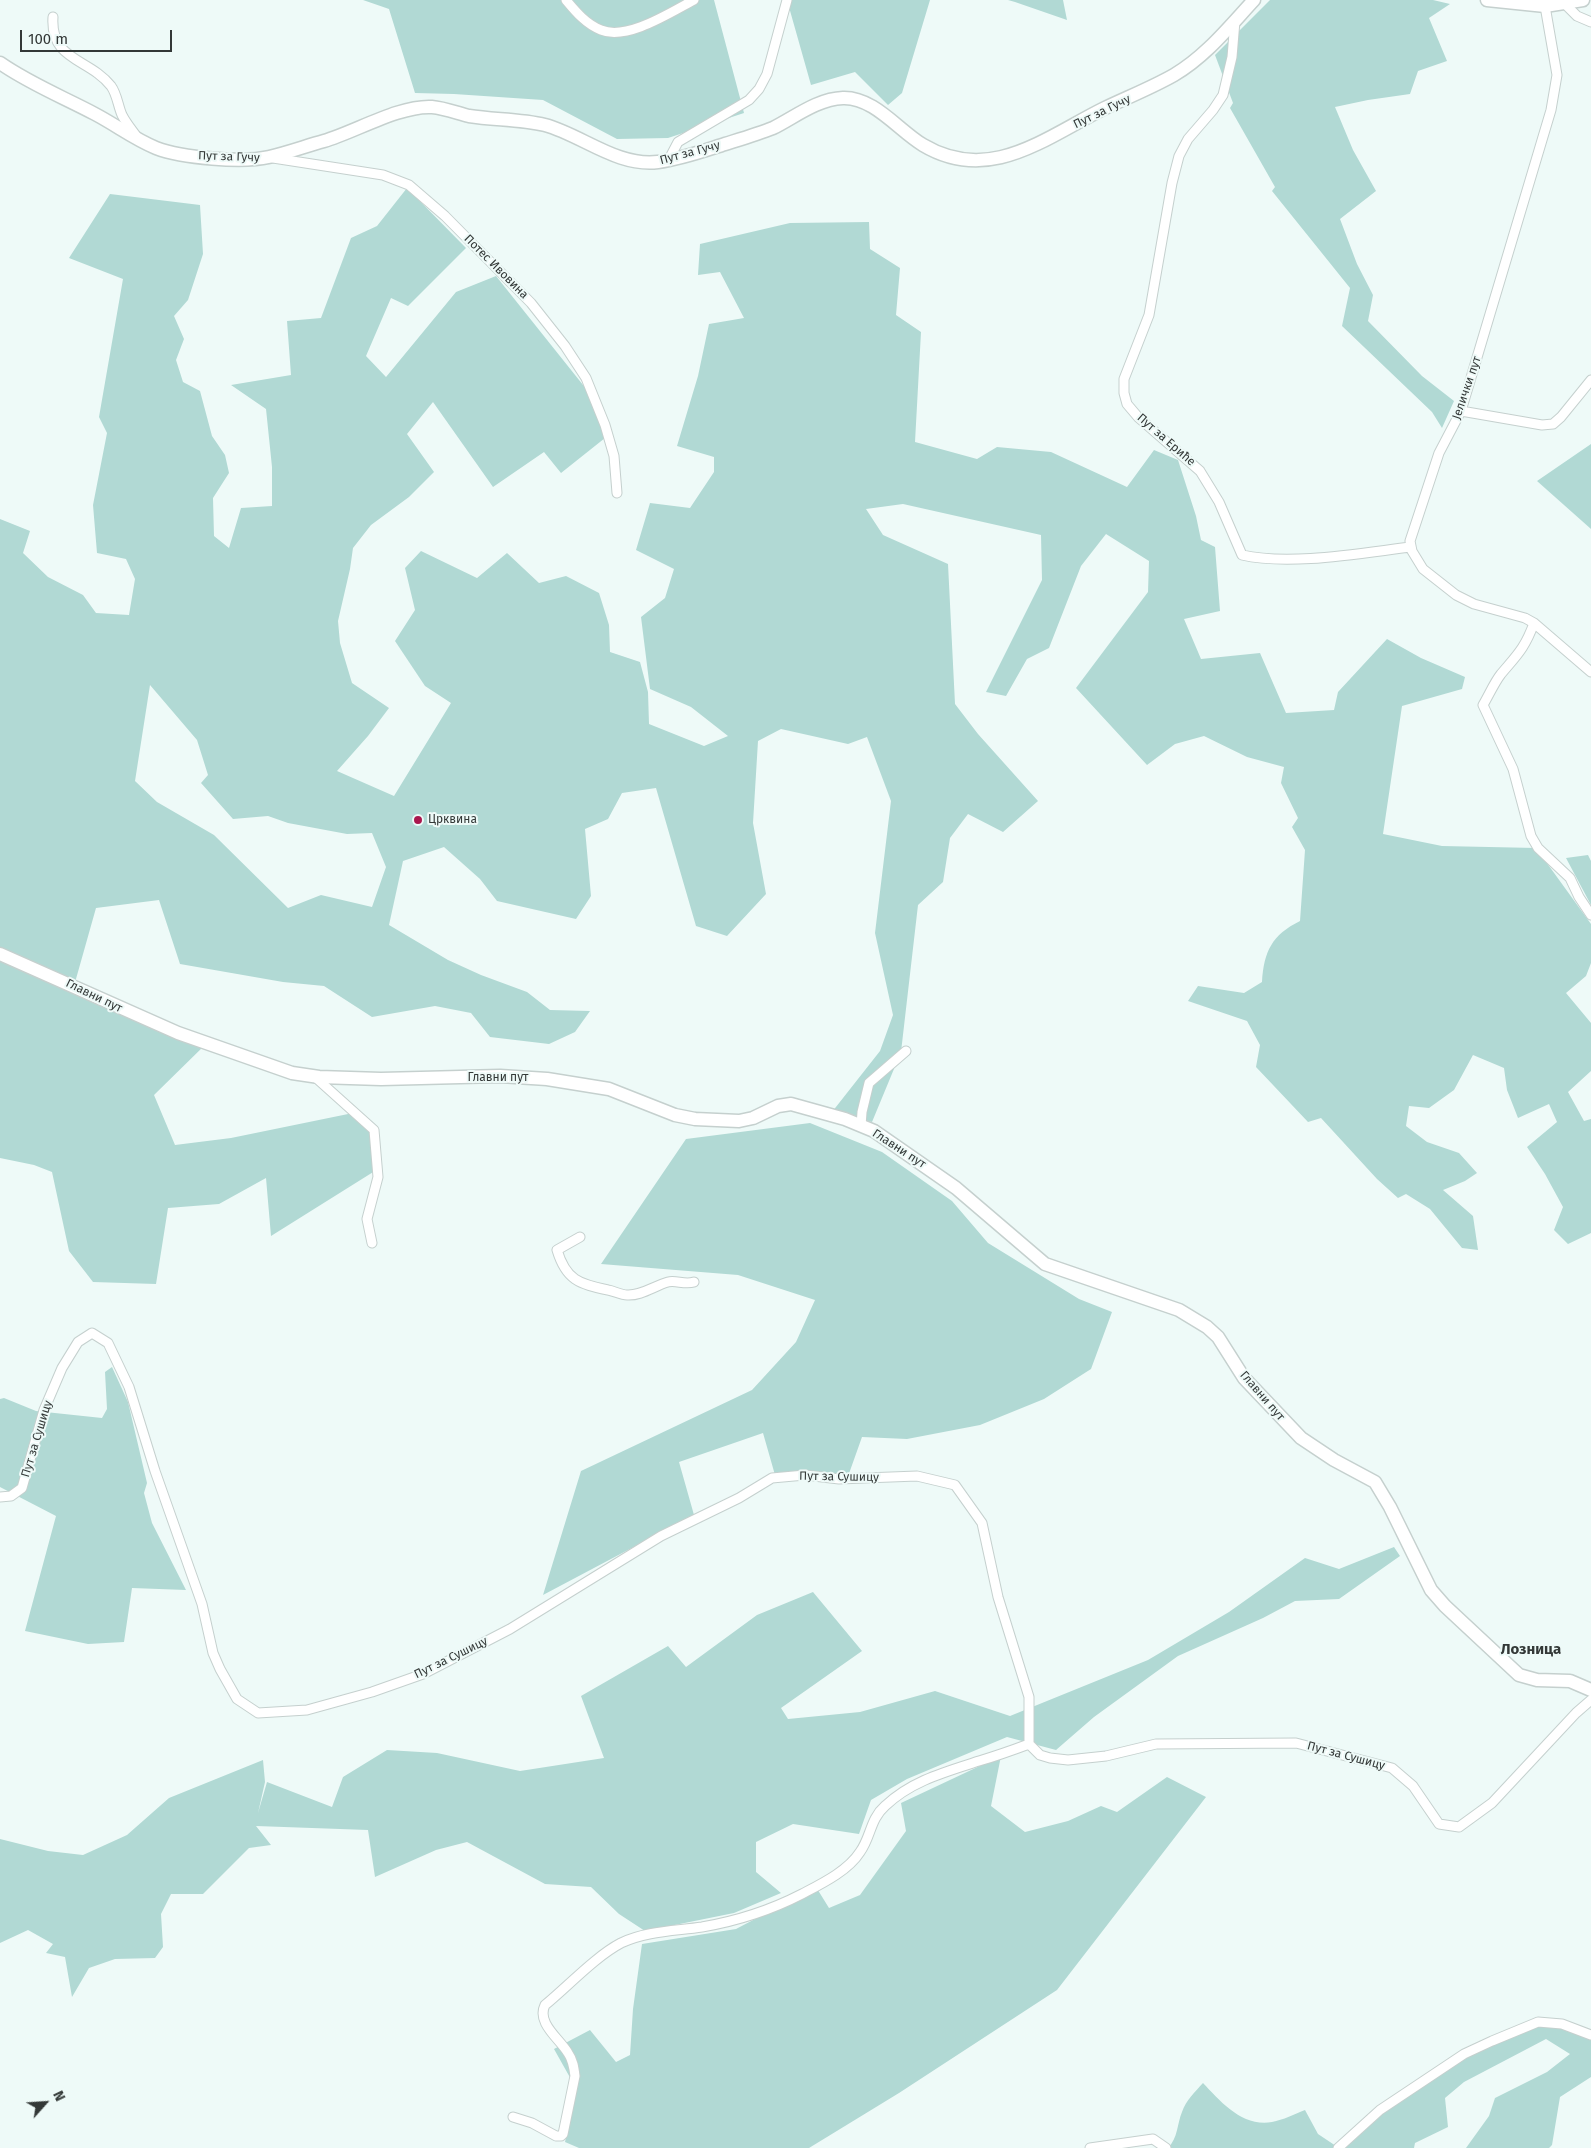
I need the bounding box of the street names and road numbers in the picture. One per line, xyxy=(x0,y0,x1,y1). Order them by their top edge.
street label: Пут за Гучу xyxy=(1071,92,1133,132)
street label: Пут за Гучу xyxy=(658,138,722,168)
street label: Пут за Гучу xyxy=(198,149,260,165)
street label: Потес Ивовина xyxy=(461,232,531,302)
street label: Јелички пут xyxy=(1449,355,1485,421)
street label: Пут за Ериће xyxy=(1134,411,1198,469)
street label: Главни пут xyxy=(63,976,125,1016)
street label: Главни пут xyxy=(468,1071,528,1085)
street label: Главни пут xyxy=(870,1126,928,1172)
street label: Главни пут xyxy=(1237,1368,1287,1424)
street label: Пут за Сушицу xyxy=(18,1399,56,1479)
street label: Пут за Сушицу xyxy=(799,1469,879,1485)
street label: Пут за Сушицу xyxy=(412,1634,490,1682)
street label: Пут за Сушицу xyxy=(1306,1739,1386,1773)

